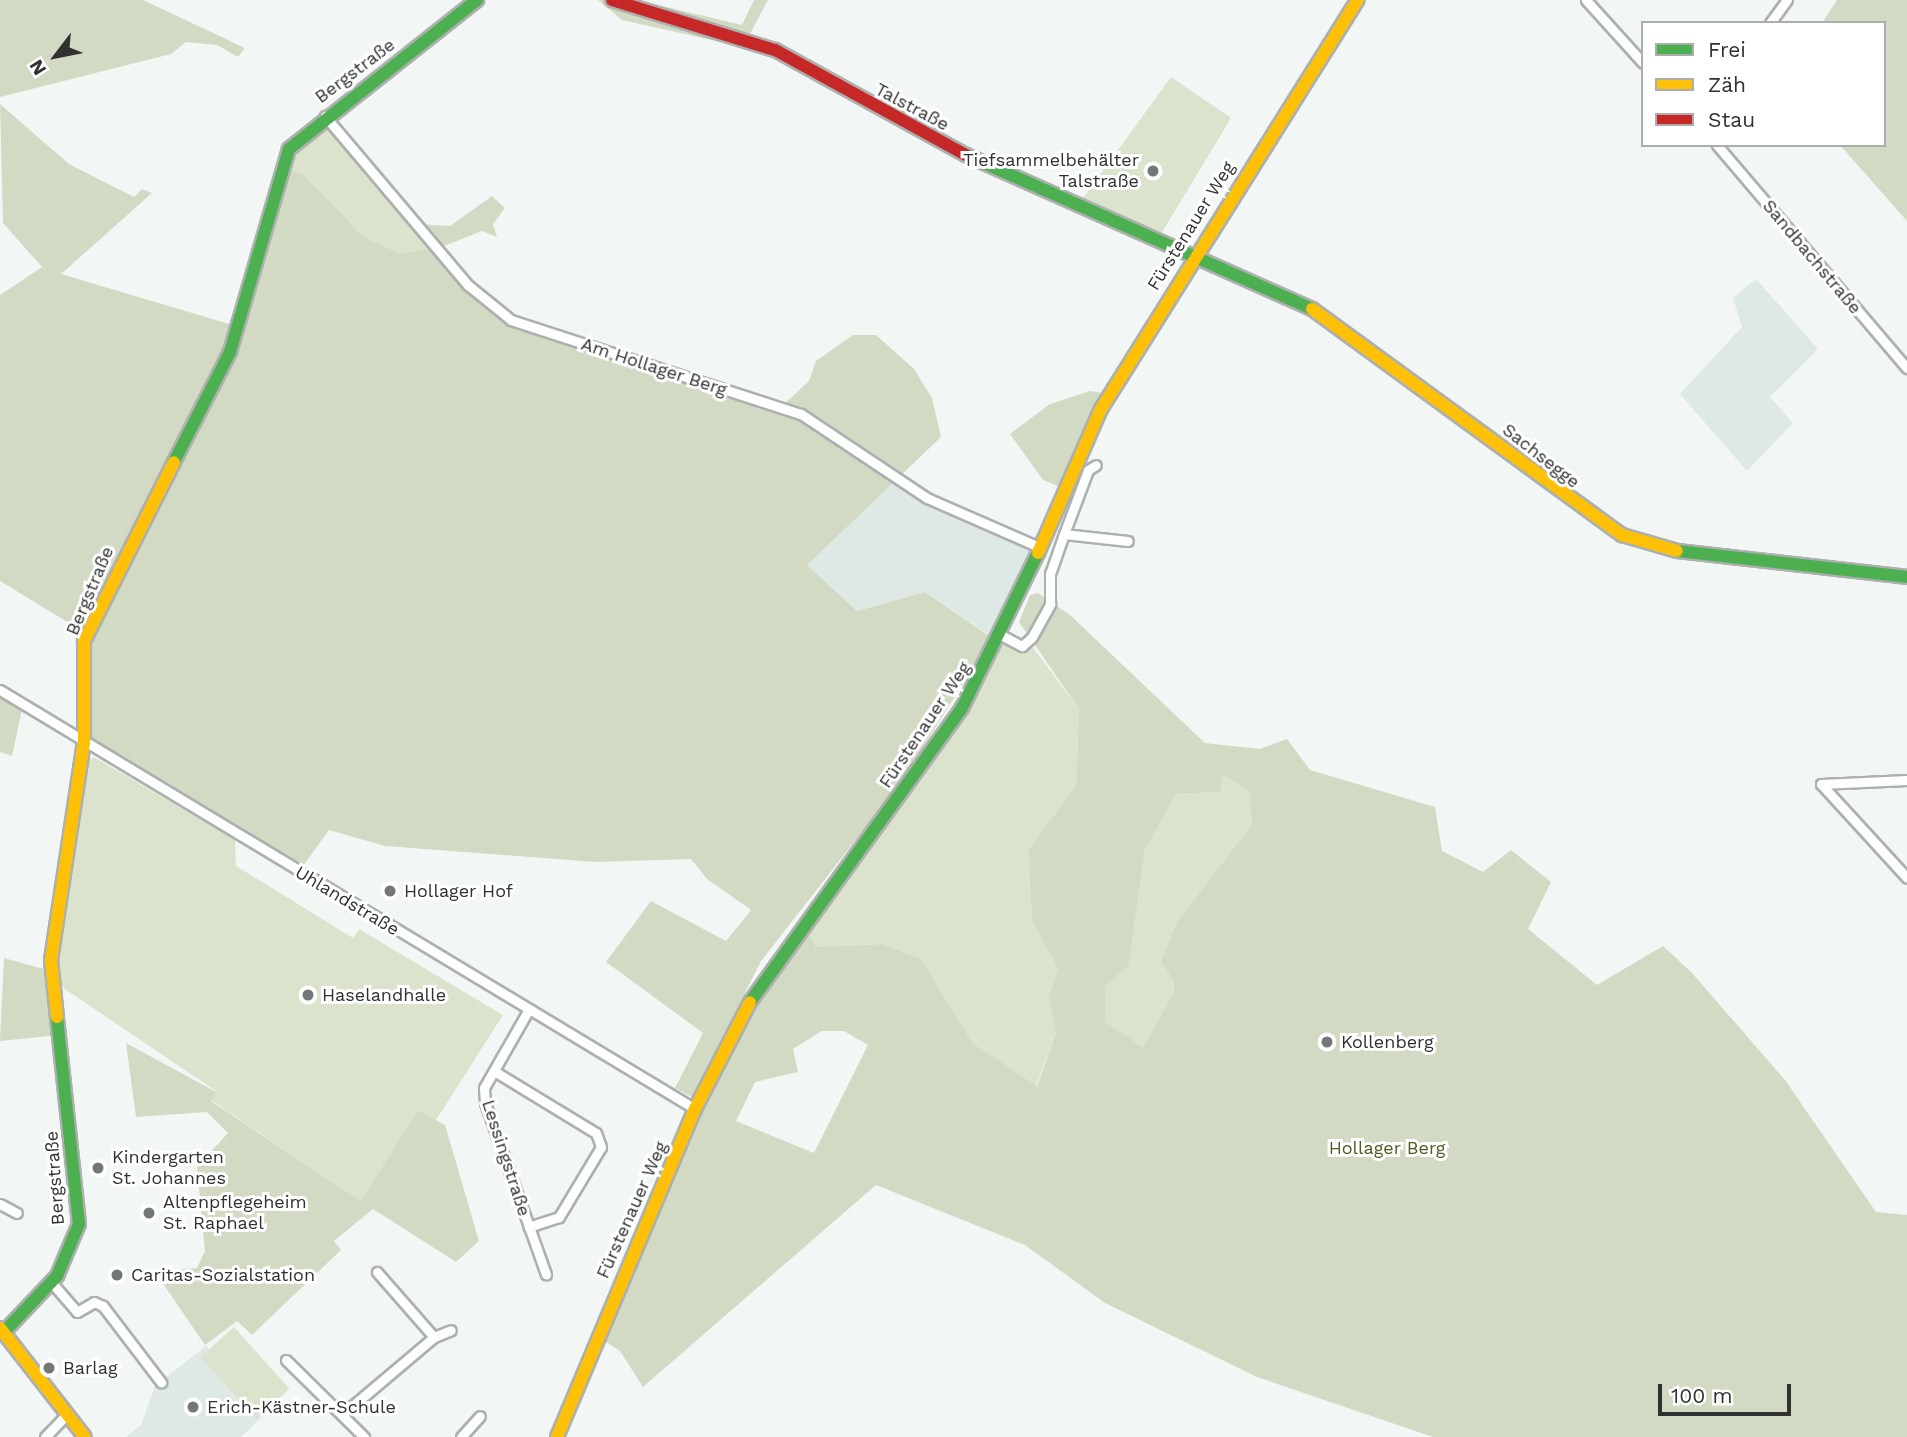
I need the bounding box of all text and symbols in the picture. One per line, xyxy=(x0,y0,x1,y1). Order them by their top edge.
north arrow xyxy=(21,21,91,91)
legend xyxy=(1641,21,1886,147)
street label: Bergstraße xyxy=(311,34,399,108)
text: Frei xyxy=(1708,37,1746,62)
text: N xyxy=(24,55,51,79)
text: Zäh xyxy=(1708,72,1746,97)
street label: Talstraße xyxy=(871,79,953,135)
text: Stau xyxy=(1708,107,1755,132)
place label: Tiefsammelbehälter Talstraße xyxy=(963,150,1139,192)
street label: Fürstenauer Weg xyxy=(1142,157,1240,295)
marker: Tiefsammelbehälter Talstraße xyxy=(1145,163,1161,179)
street label: Sandbachstraße xyxy=(1758,195,1866,319)
street label: Am Hollager Berg xyxy=(578,333,730,401)
street label: Sachsegge xyxy=(1498,419,1584,493)
street label: Bergstraße xyxy=(62,543,118,639)
street label: Fürstenauer Weg xyxy=(874,657,976,793)
street label: Uhlandstraße xyxy=(291,861,403,941)
place label: Hollager Hof xyxy=(404,880,513,902)
marker: Hollager Hof xyxy=(382,883,398,899)
place label: Haselandhalle xyxy=(322,984,446,1006)
marker: Haselandhalle xyxy=(300,987,316,1003)
place label: Kollenberg xyxy=(1341,1031,1434,1053)
marker: Kollenberg xyxy=(1319,1034,1335,1050)
street label: Lessingstraße xyxy=(477,1097,535,1219)
street label: Bergstraße xyxy=(41,1130,69,1226)
park label: Hollager Berg xyxy=(1328,1137,1446,1159)
street label: Fürstenauer Weg xyxy=(592,1138,672,1282)
place label: Kindergarten St. Johannes xyxy=(112,1147,226,1190)
marker: Kindergarten St. Johannes xyxy=(90,1160,106,1176)
place label: Altenpflegeheim St. Raphael xyxy=(163,1192,307,1234)
marker: Altenpflegeheim St. Raphael xyxy=(141,1205,157,1221)
place label: Caritas-Sozialstation xyxy=(131,1264,315,1286)
marker: Caritas-Sozialstation xyxy=(109,1267,125,1283)
place label: Barlag xyxy=(63,1357,118,1379)
marker: Barlag xyxy=(41,1360,57,1376)
scale bar xyxy=(1662,1370,1795,1414)
text: 100 m xyxy=(1671,1383,1733,1408)
place label: Erich-Kästner-Schule xyxy=(207,1396,396,1418)
marker: Erich-Kästner-Schule xyxy=(185,1399,201,1415)

